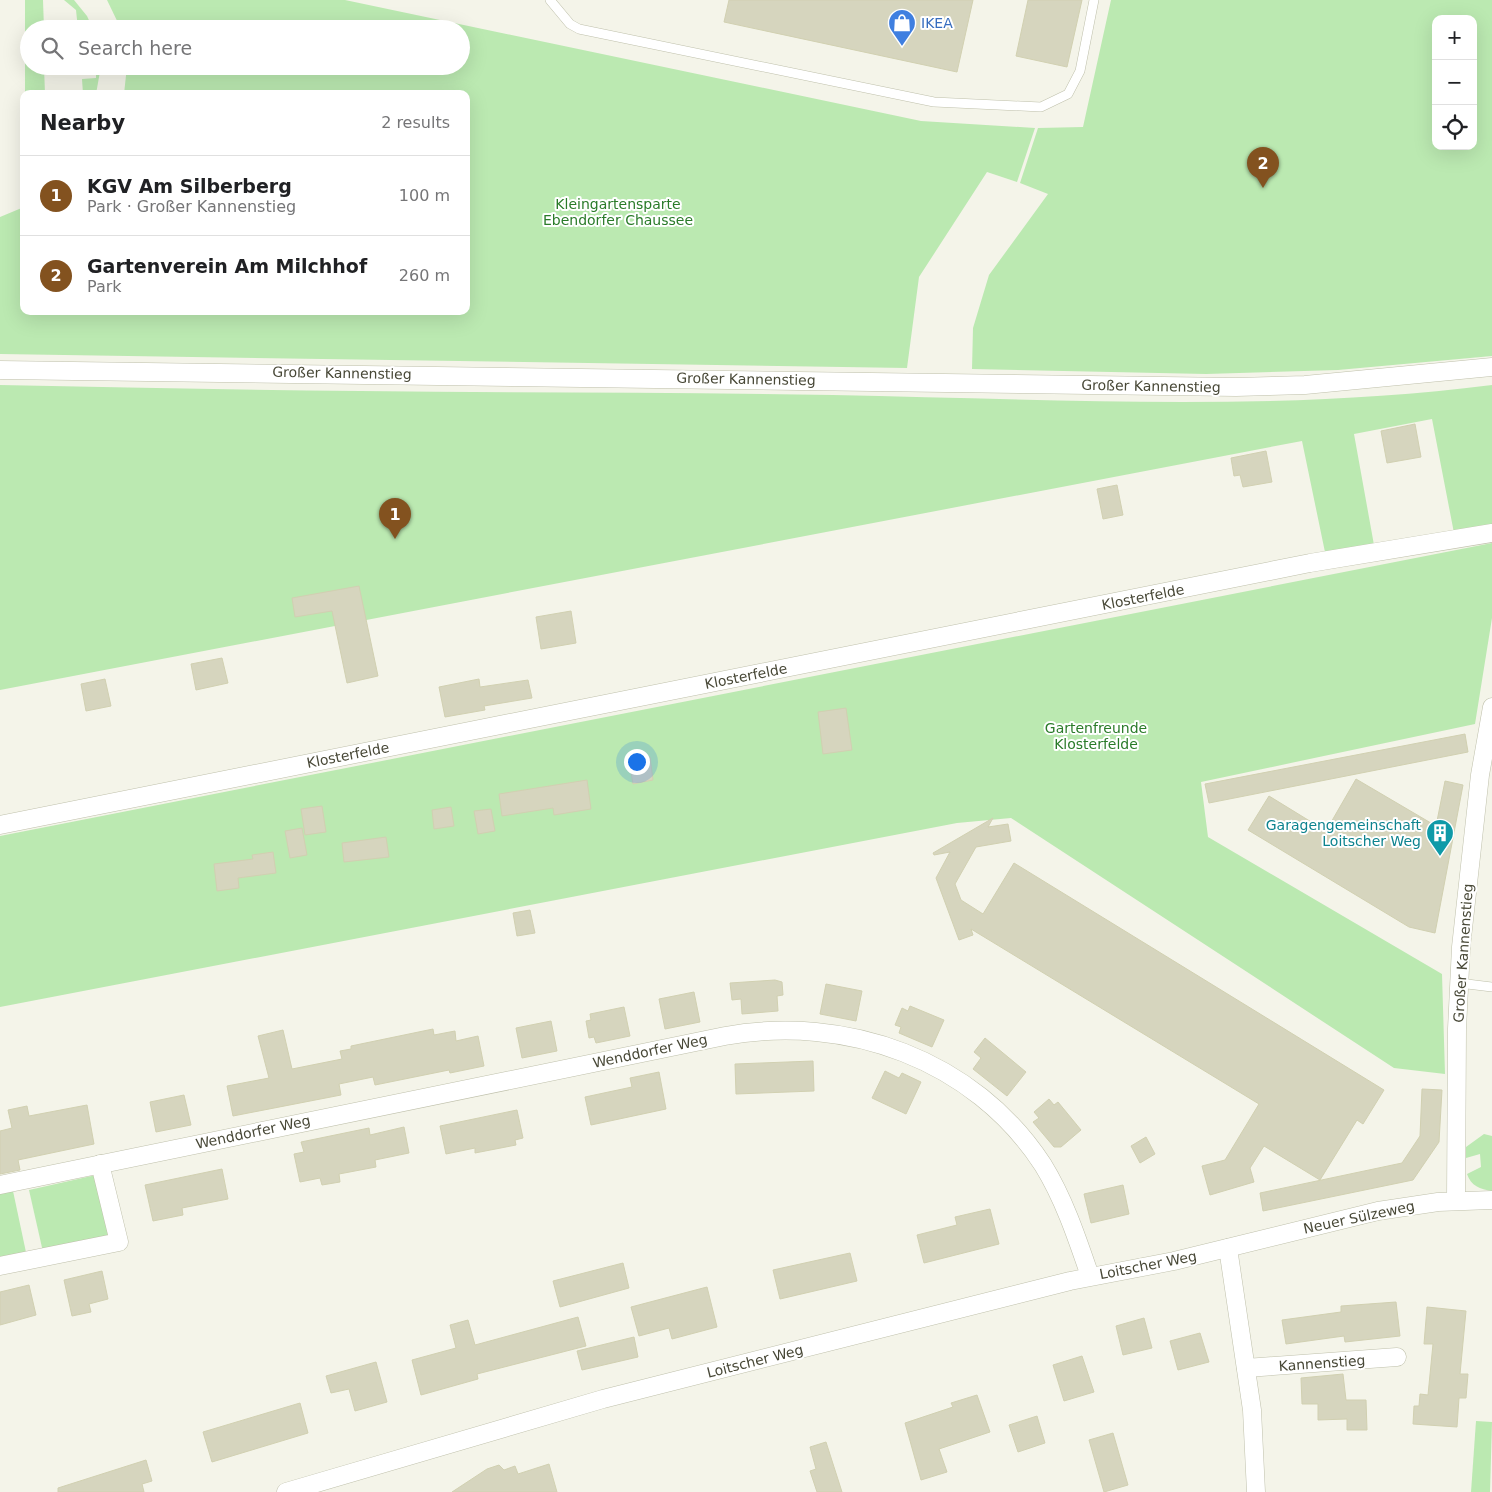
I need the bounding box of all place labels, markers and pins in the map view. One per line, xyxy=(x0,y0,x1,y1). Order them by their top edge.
shop icon: IKEA xyxy=(887,8,917,47)
place label: IKEA xyxy=(921,15,953,31)
pin: 2 xyxy=(1247,147,1279,188)
pin: 1 xyxy=(379,498,411,539)
place label: Garagengemeinschaft Loitscher Weg xyxy=(1266,817,1422,849)
building icon: Garagengemeinschaft Loitscher Weg xyxy=(1425,818,1455,857)

